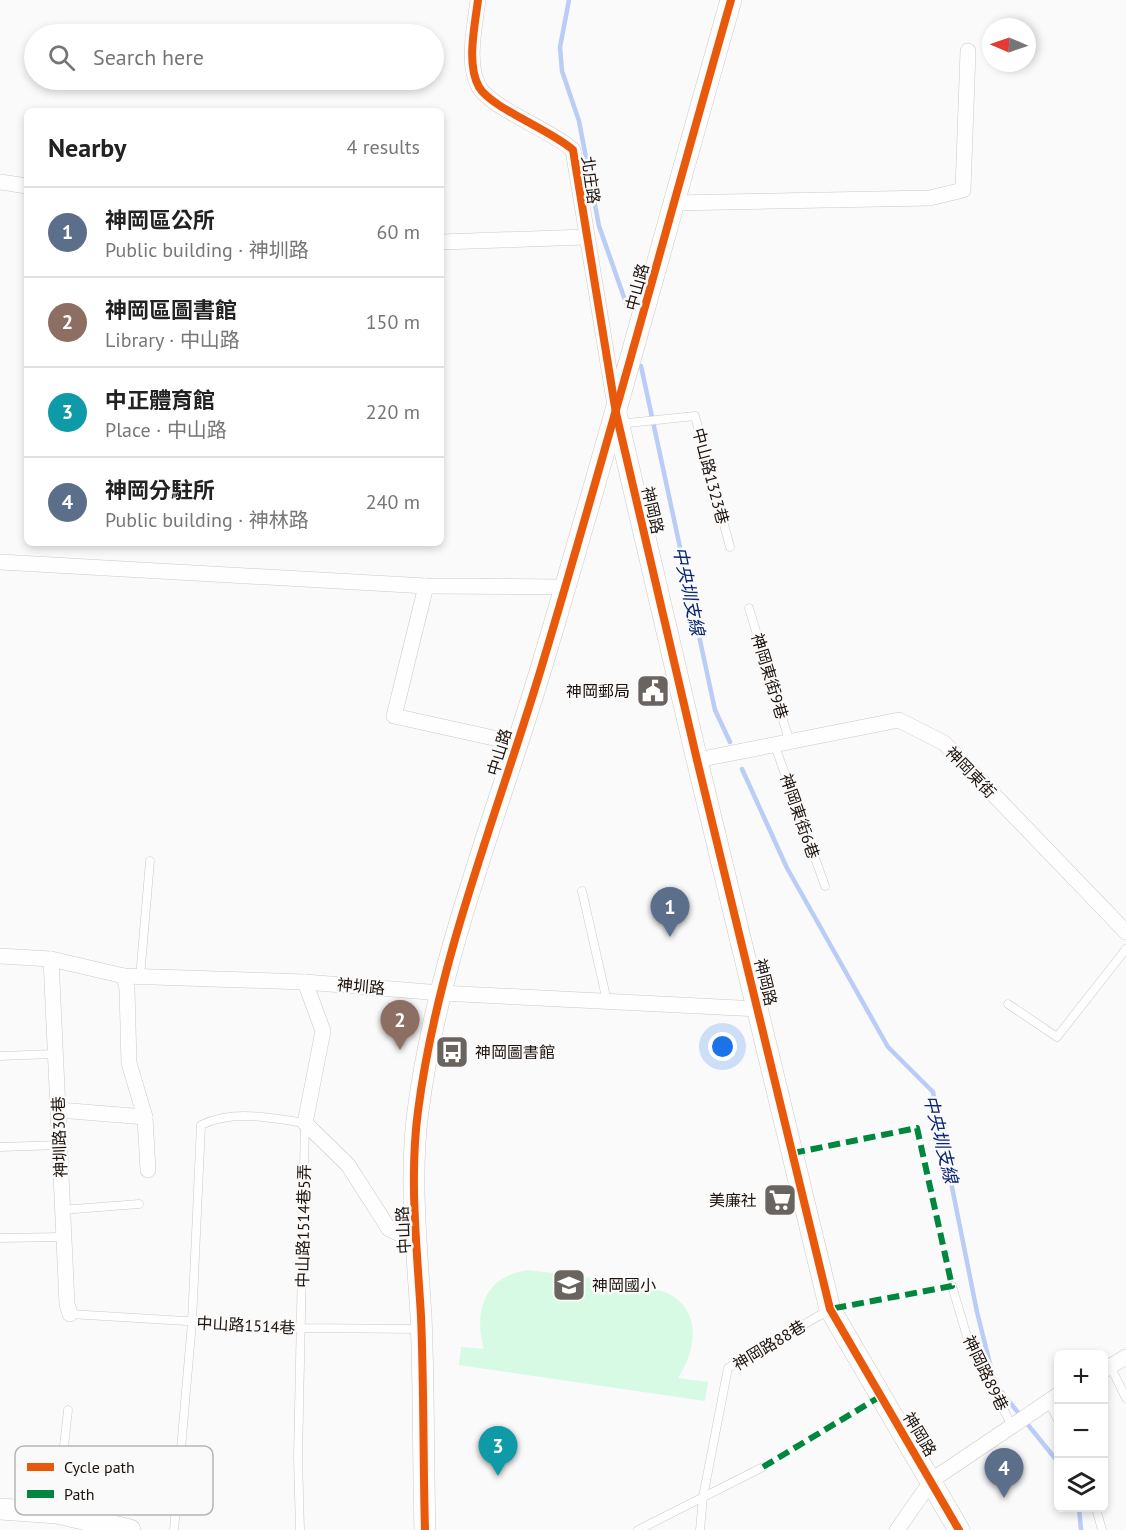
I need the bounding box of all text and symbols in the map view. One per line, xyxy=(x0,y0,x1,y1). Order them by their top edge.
north arrow xyxy=(982,18,1036,72)
search box xyxy=(24,24,444,90)
icon: search xyxy=(45,41,78,74)
text: Search here xyxy=(93,43,204,71)
text: Nearby xyxy=(48,131,126,164)
text: 4 results xyxy=(347,134,420,160)
street label: 北庄路 xyxy=(578,155,604,205)
text: 神岡區公所 xyxy=(105,206,215,234)
text: 1 xyxy=(62,219,73,245)
text: 60 m xyxy=(377,219,420,245)
text: Public building · 神圳路 xyxy=(105,237,309,263)
street label: 中山路 xyxy=(621,261,653,313)
text: 神岡區圖書館 xyxy=(105,296,237,324)
text: 2 xyxy=(62,309,73,335)
text: 150 m xyxy=(366,309,420,335)
text: Library · 中山路 xyxy=(105,327,240,353)
text: 中正體育館 xyxy=(105,386,215,414)
text: 3 xyxy=(62,399,73,425)
text: 220 m xyxy=(366,399,420,425)
text: Place · 中山路 xyxy=(105,417,227,443)
street label: 中山路1323巷 xyxy=(689,426,733,526)
text: 神岡分駐所 xyxy=(105,476,215,504)
street label: 神岡路 xyxy=(638,484,668,536)
text: 4 xyxy=(62,489,73,515)
text: 240 m xyxy=(366,489,420,515)
text: Public building · 神林路 xyxy=(105,507,309,533)
water label: 中央圳支線 xyxy=(668,545,710,639)
street label: 神岡東街9巷 xyxy=(747,631,793,721)
public building icon: 神岡郵局 xyxy=(635,673,671,709)
place label: 神岡郵局 xyxy=(566,681,630,701)
street label: 中山路 xyxy=(482,726,516,778)
street label: 神岡東街 xyxy=(942,742,1000,802)
street label: 神岡東街6巷 xyxy=(776,771,824,861)
pin: 1 xyxy=(650,888,690,937)
street label: 神岡路 xyxy=(750,956,782,1008)
street label: 神圳路 xyxy=(336,974,386,998)
pin: 2 xyxy=(380,1000,420,1050)
your location xyxy=(708,1032,737,1061)
bus stop icon: 神岡圖書館 xyxy=(434,1034,470,1070)
place label: 神岡圖書館 xyxy=(475,1042,555,1062)
water label: 中央圳支線 xyxy=(919,1093,964,1187)
street label: 神圳路30巷 xyxy=(48,1096,70,1178)
street label: 中山路1514巷5弄 xyxy=(292,1164,314,1288)
supermarket icon: 美廉社 xyxy=(762,1182,798,1218)
place label: 美廉社 xyxy=(709,1190,757,1210)
street label: 中山路 xyxy=(392,1206,414,1254)
school or university icon: 神岡國小 xyxy=(551,1267,587,1303)
place label: 神岡國小 xyxy=(592,1275,656,1295)
street label: 中山路1514巷 xyxy=(196,1312,296,1338)
street label: 神岡路88巷 xyxy=(729,1315,809,1375)
street label: 神岡路89巷 xyxy=(959,1332,1013,1414)
map controls xyxy=(1054,1350,1108,1512)
button: + xyxy=(1054,1350,1108,1404)
button: − xyxy=(1054,1404,1108,1458)
street label: 神岡路 xyxy=(899,1408,941,1460)
pin: 3 xyxy=(478,1426,518,1476)
legend xyxy=(15,1446,213,1515)
pin: 4 xyxy=(984,1448,1024,1498)
text: Cycle path xyxy=(64,1457,135,1477)
button: layers xyxy=(1054,1458,1108,1512)
text: Path xyxy=(64,1484,95,1504)

